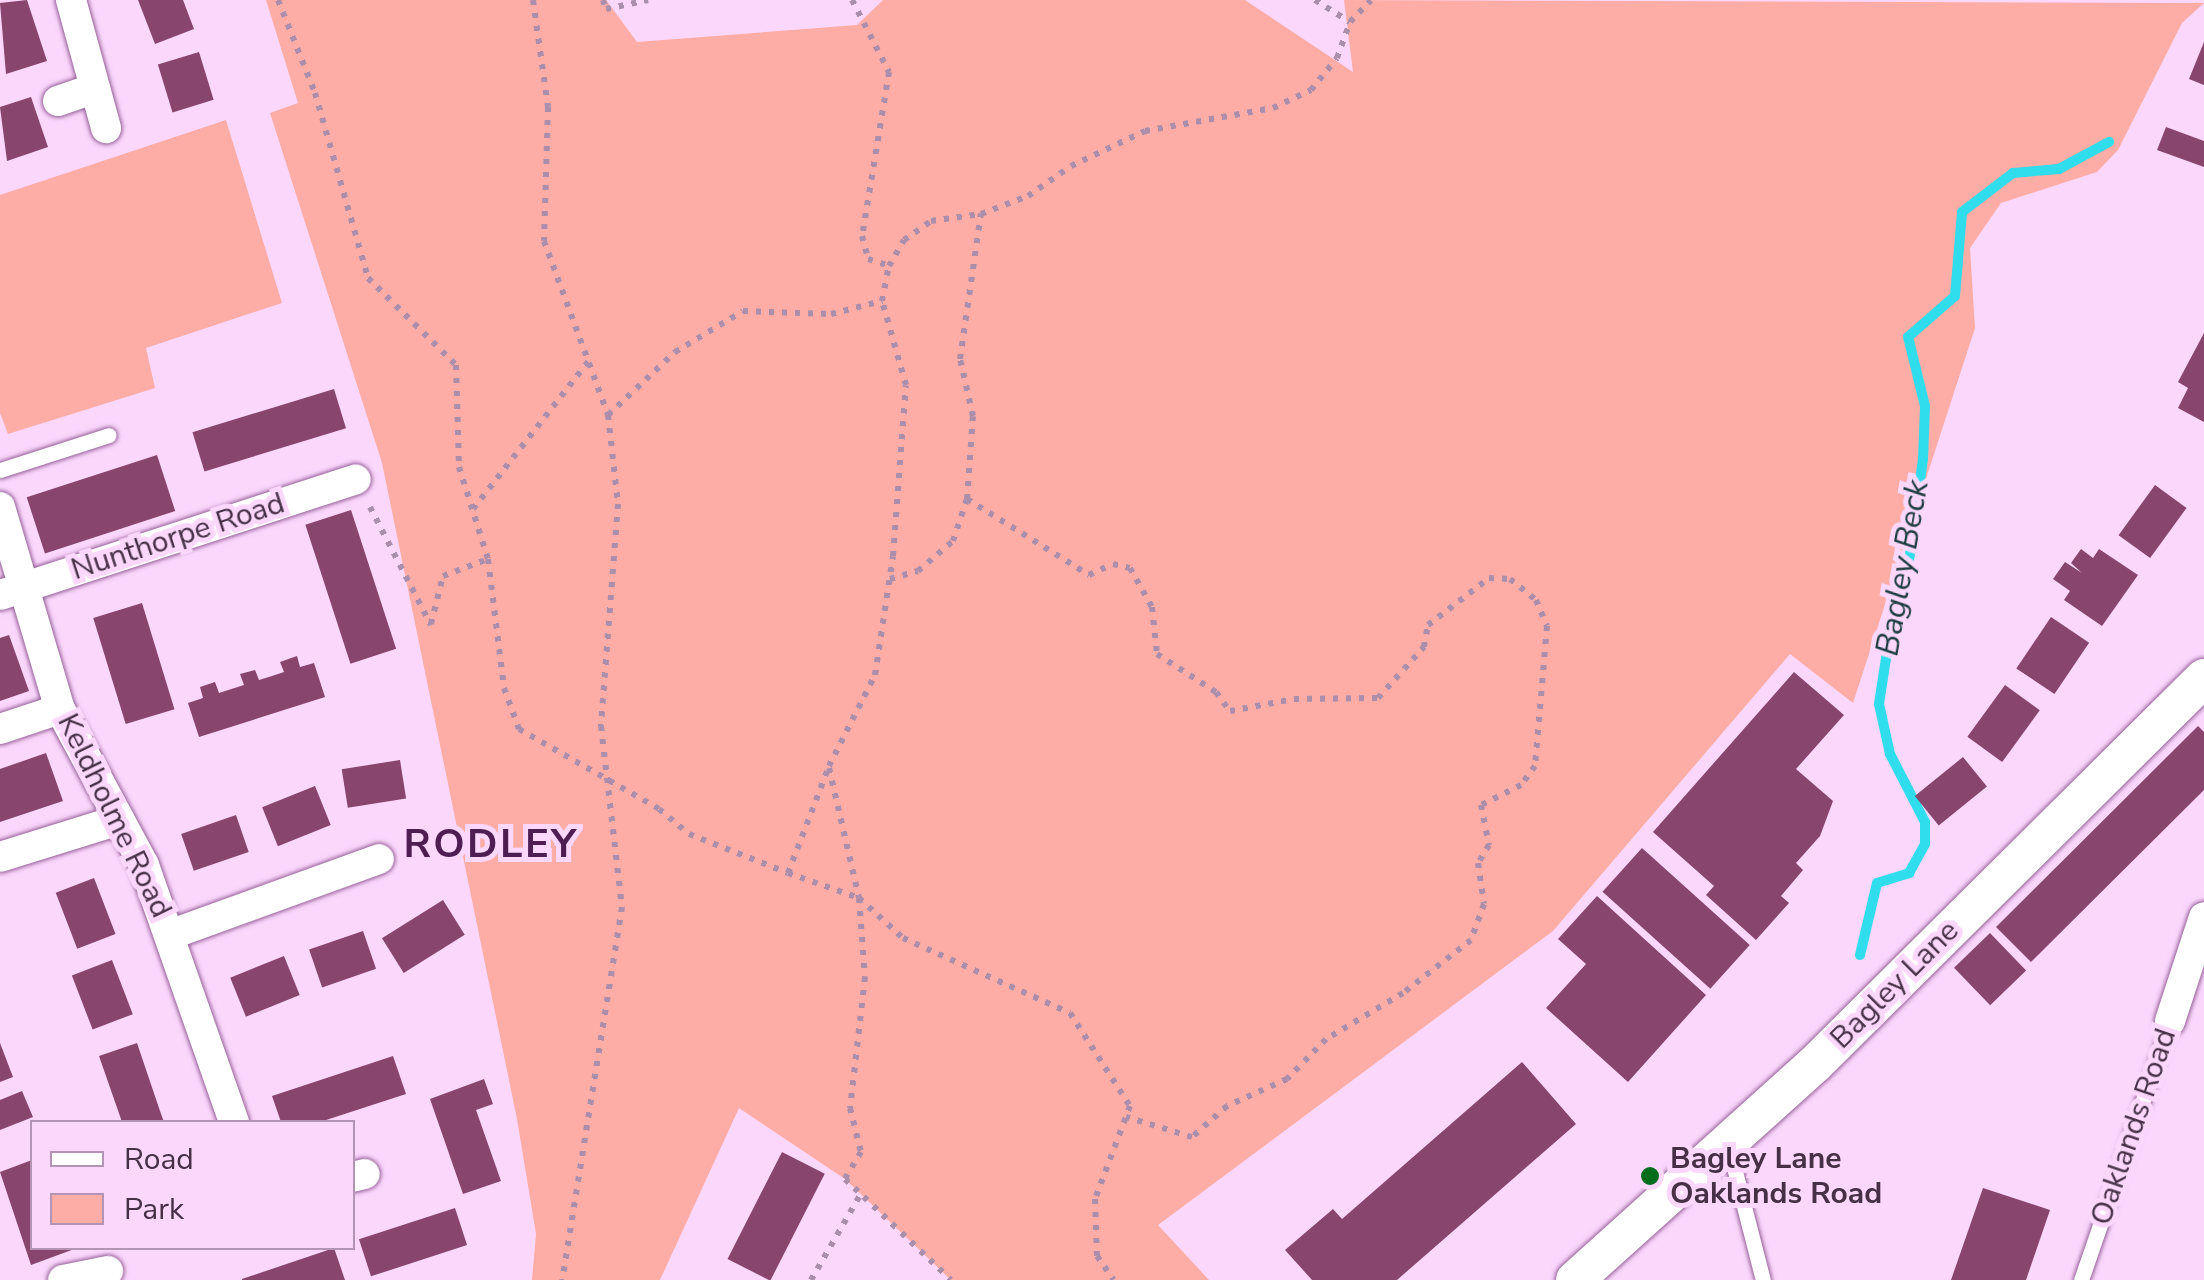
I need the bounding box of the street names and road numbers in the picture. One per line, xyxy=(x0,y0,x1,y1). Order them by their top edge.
street label: Nunthorpe Road xyxy=(67,486,289,588)
street label: Keldholme Road xyxy=(49,708,179,924)
street label: Bagley Lane xyxy=(1823,913,1967,1057)
street label: Oaklands Road xyxy=(2084,1024,2184,1230)

